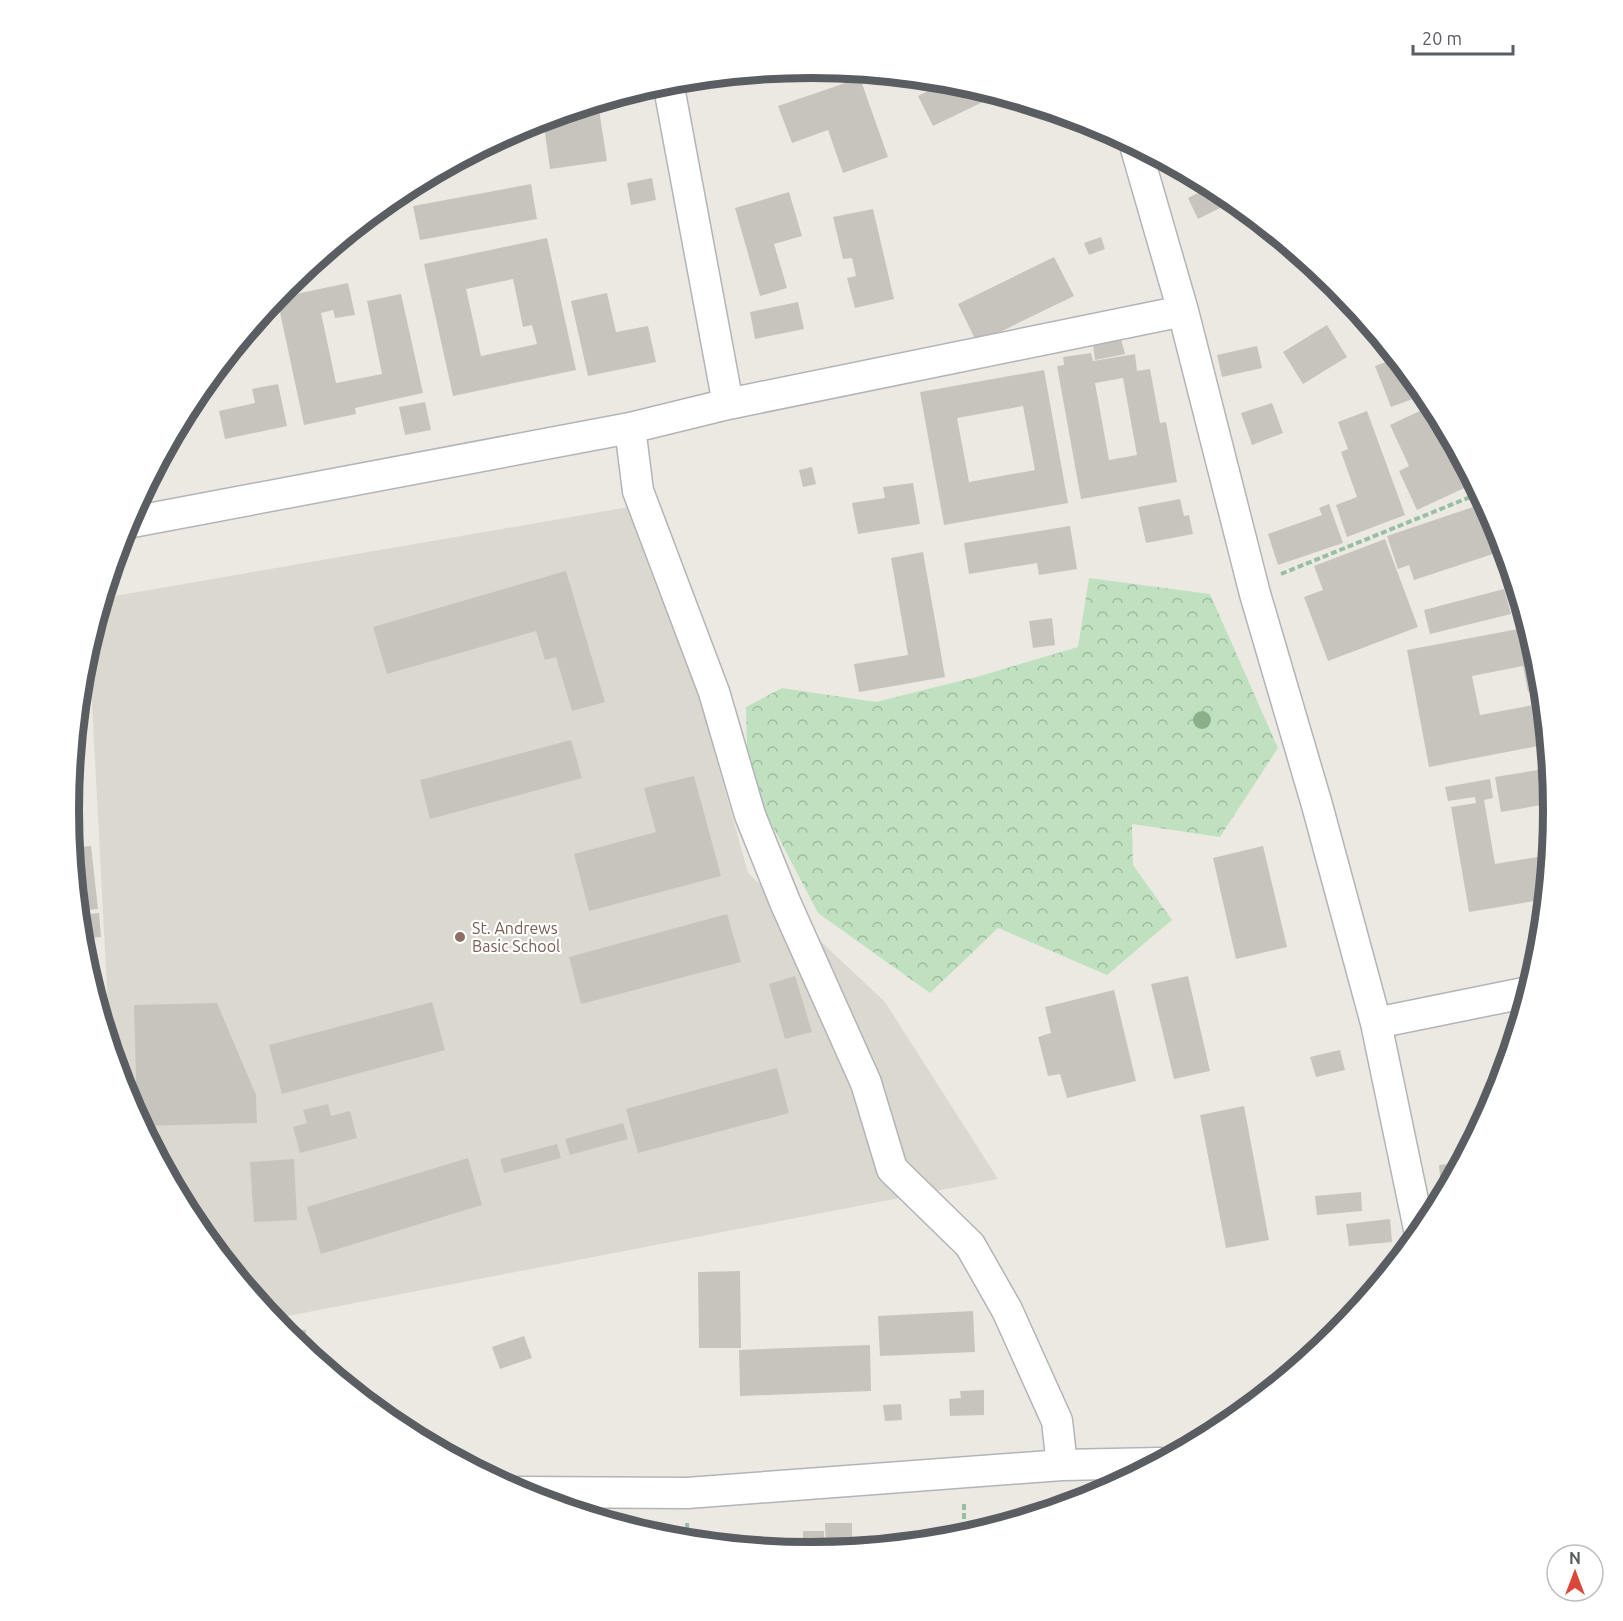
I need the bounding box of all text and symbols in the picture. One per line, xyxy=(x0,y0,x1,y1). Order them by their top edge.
scale bar xyxy=(1413,18,1514,56)
text: 20 m xyxy=(1422,28,1462,48)
place label: St. Andrews Basic School xyxy=(472,919,560,955)
marker: St. Andrews Basic School xyxy=(453,930,467,944)
north arrow xyxy=(1545,1543,1605,1603)
text: N xyxy=(1569,1549,1581,1567)

